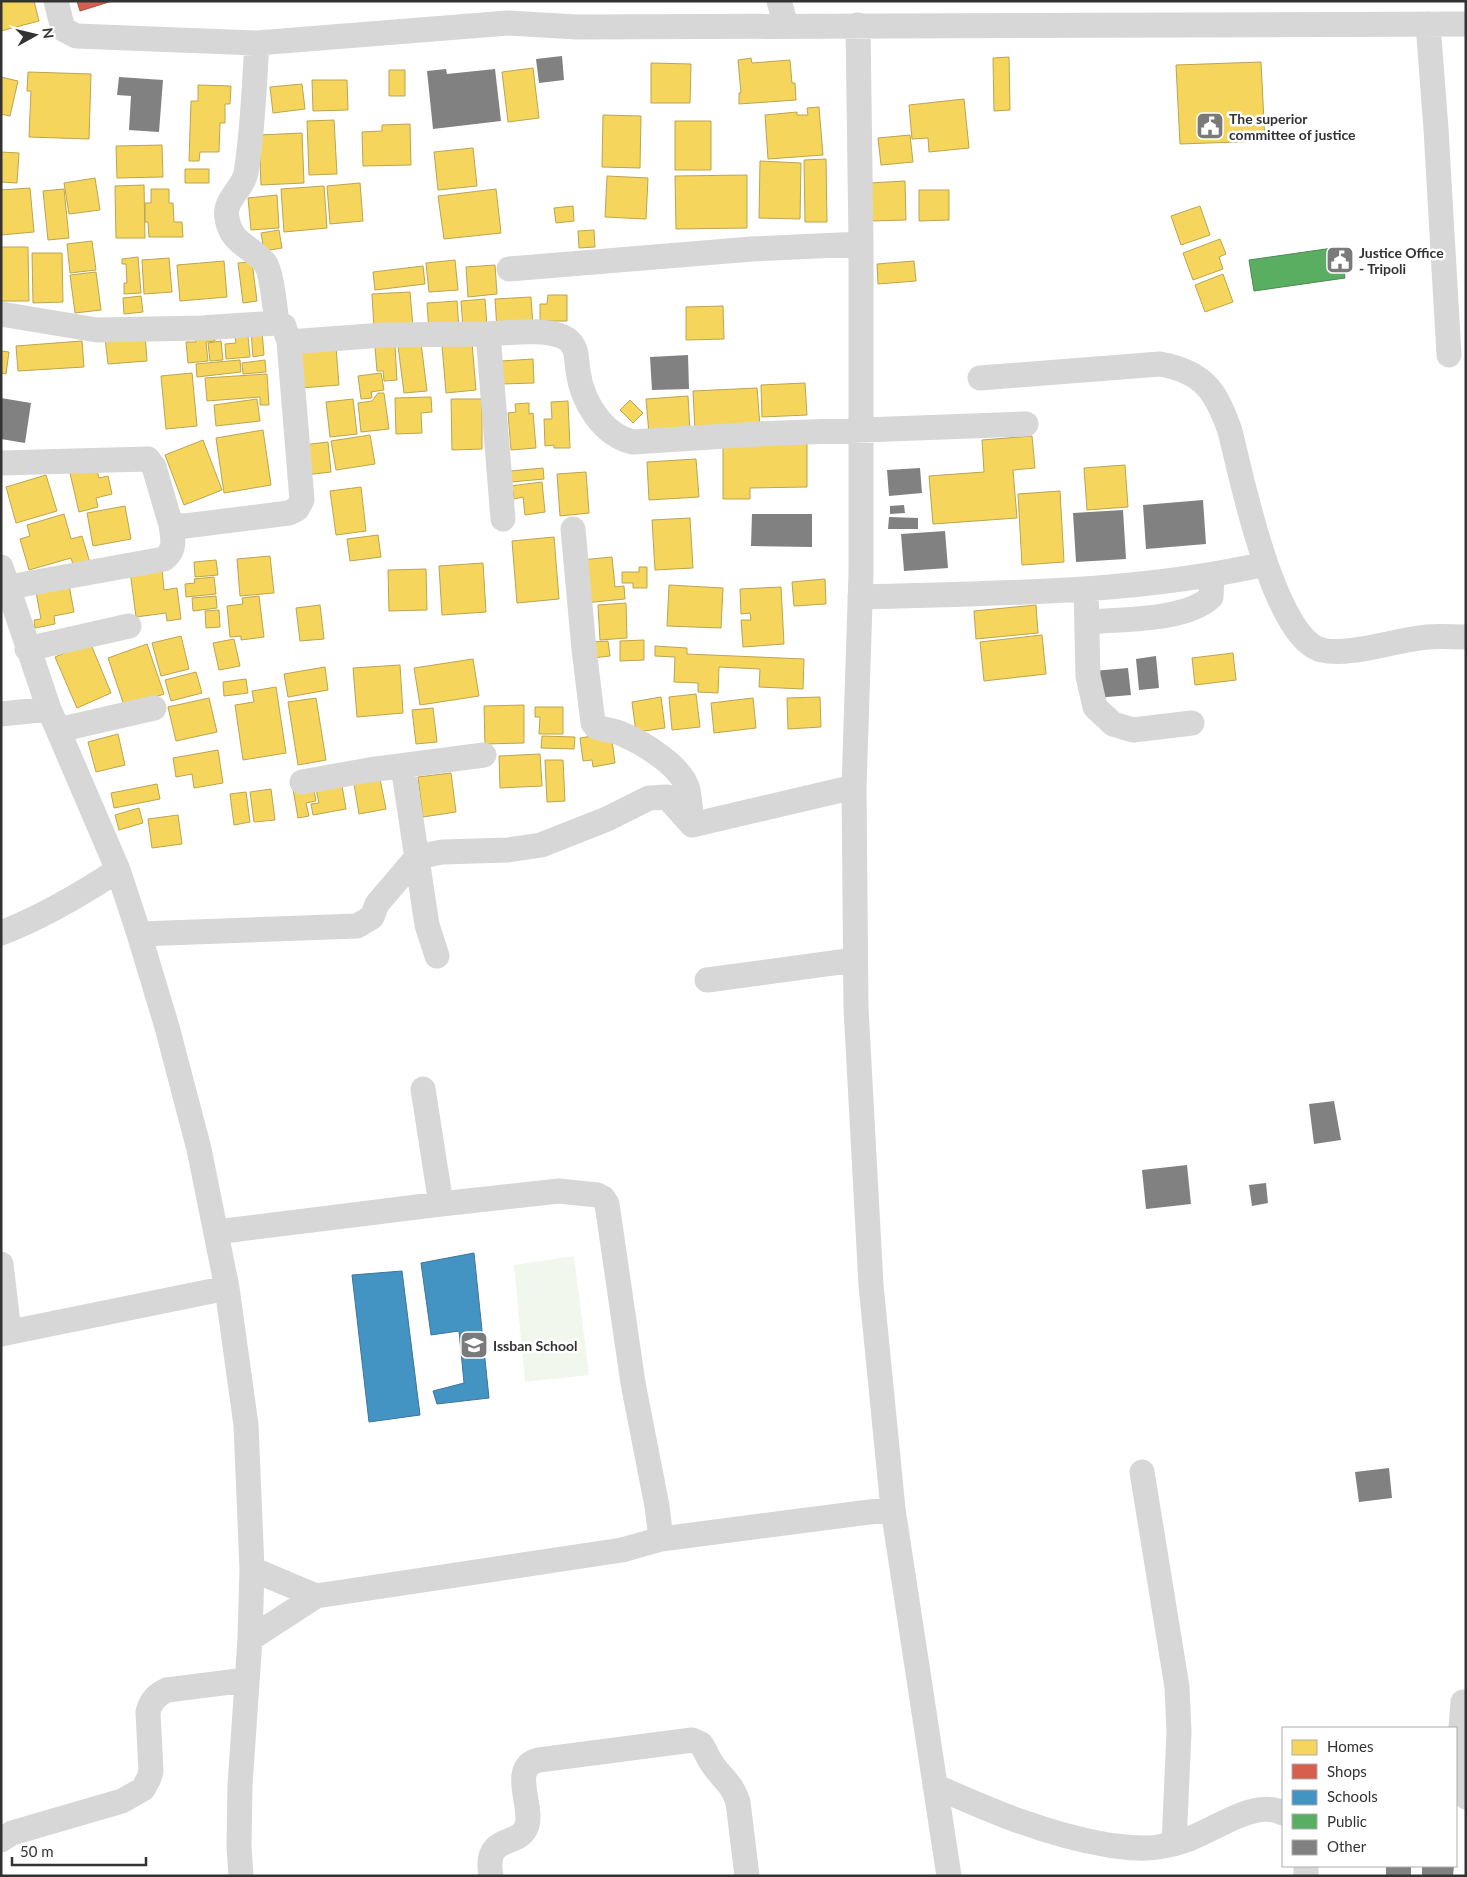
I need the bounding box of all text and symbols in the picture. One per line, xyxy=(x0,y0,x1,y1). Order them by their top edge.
north arrow xyxy=(10,10,60,60)
text: N xyxy=(39,27,58,40)
place label: The superior committee of justice xyxy=(1229,110,1356,143)
public building icon: The superior committee of justice xyxy=(1195,111,1225,141)
place label: Justice Office - Tripoli xyxy=(1359,244,1444,277)
public building icon: Justice Office - Tripoli xyxy=(1325,245,1355,275)
school or university icon: Issban School xyxy=(459,1330,489,1360)
place label: Issban School xyxy=(493,1337,578,1354)
legend xyxy=(1282,1727,1457,1867)
text: Homes xyxy=(1327,1737,1373,1755)
text: Shops xyxy=(1327,1762,1367,1780)
text: Schools xyxy=(1327,1787,1378,1805)
text: Public xyxy=(1327,1812,1367,1830)
scale bar xyxy=(12,1834,146,1866)
text: Other xyxy=(1327,1837,1367,1855)
text: 50 m xyxy=(20,1842,54,1860)

